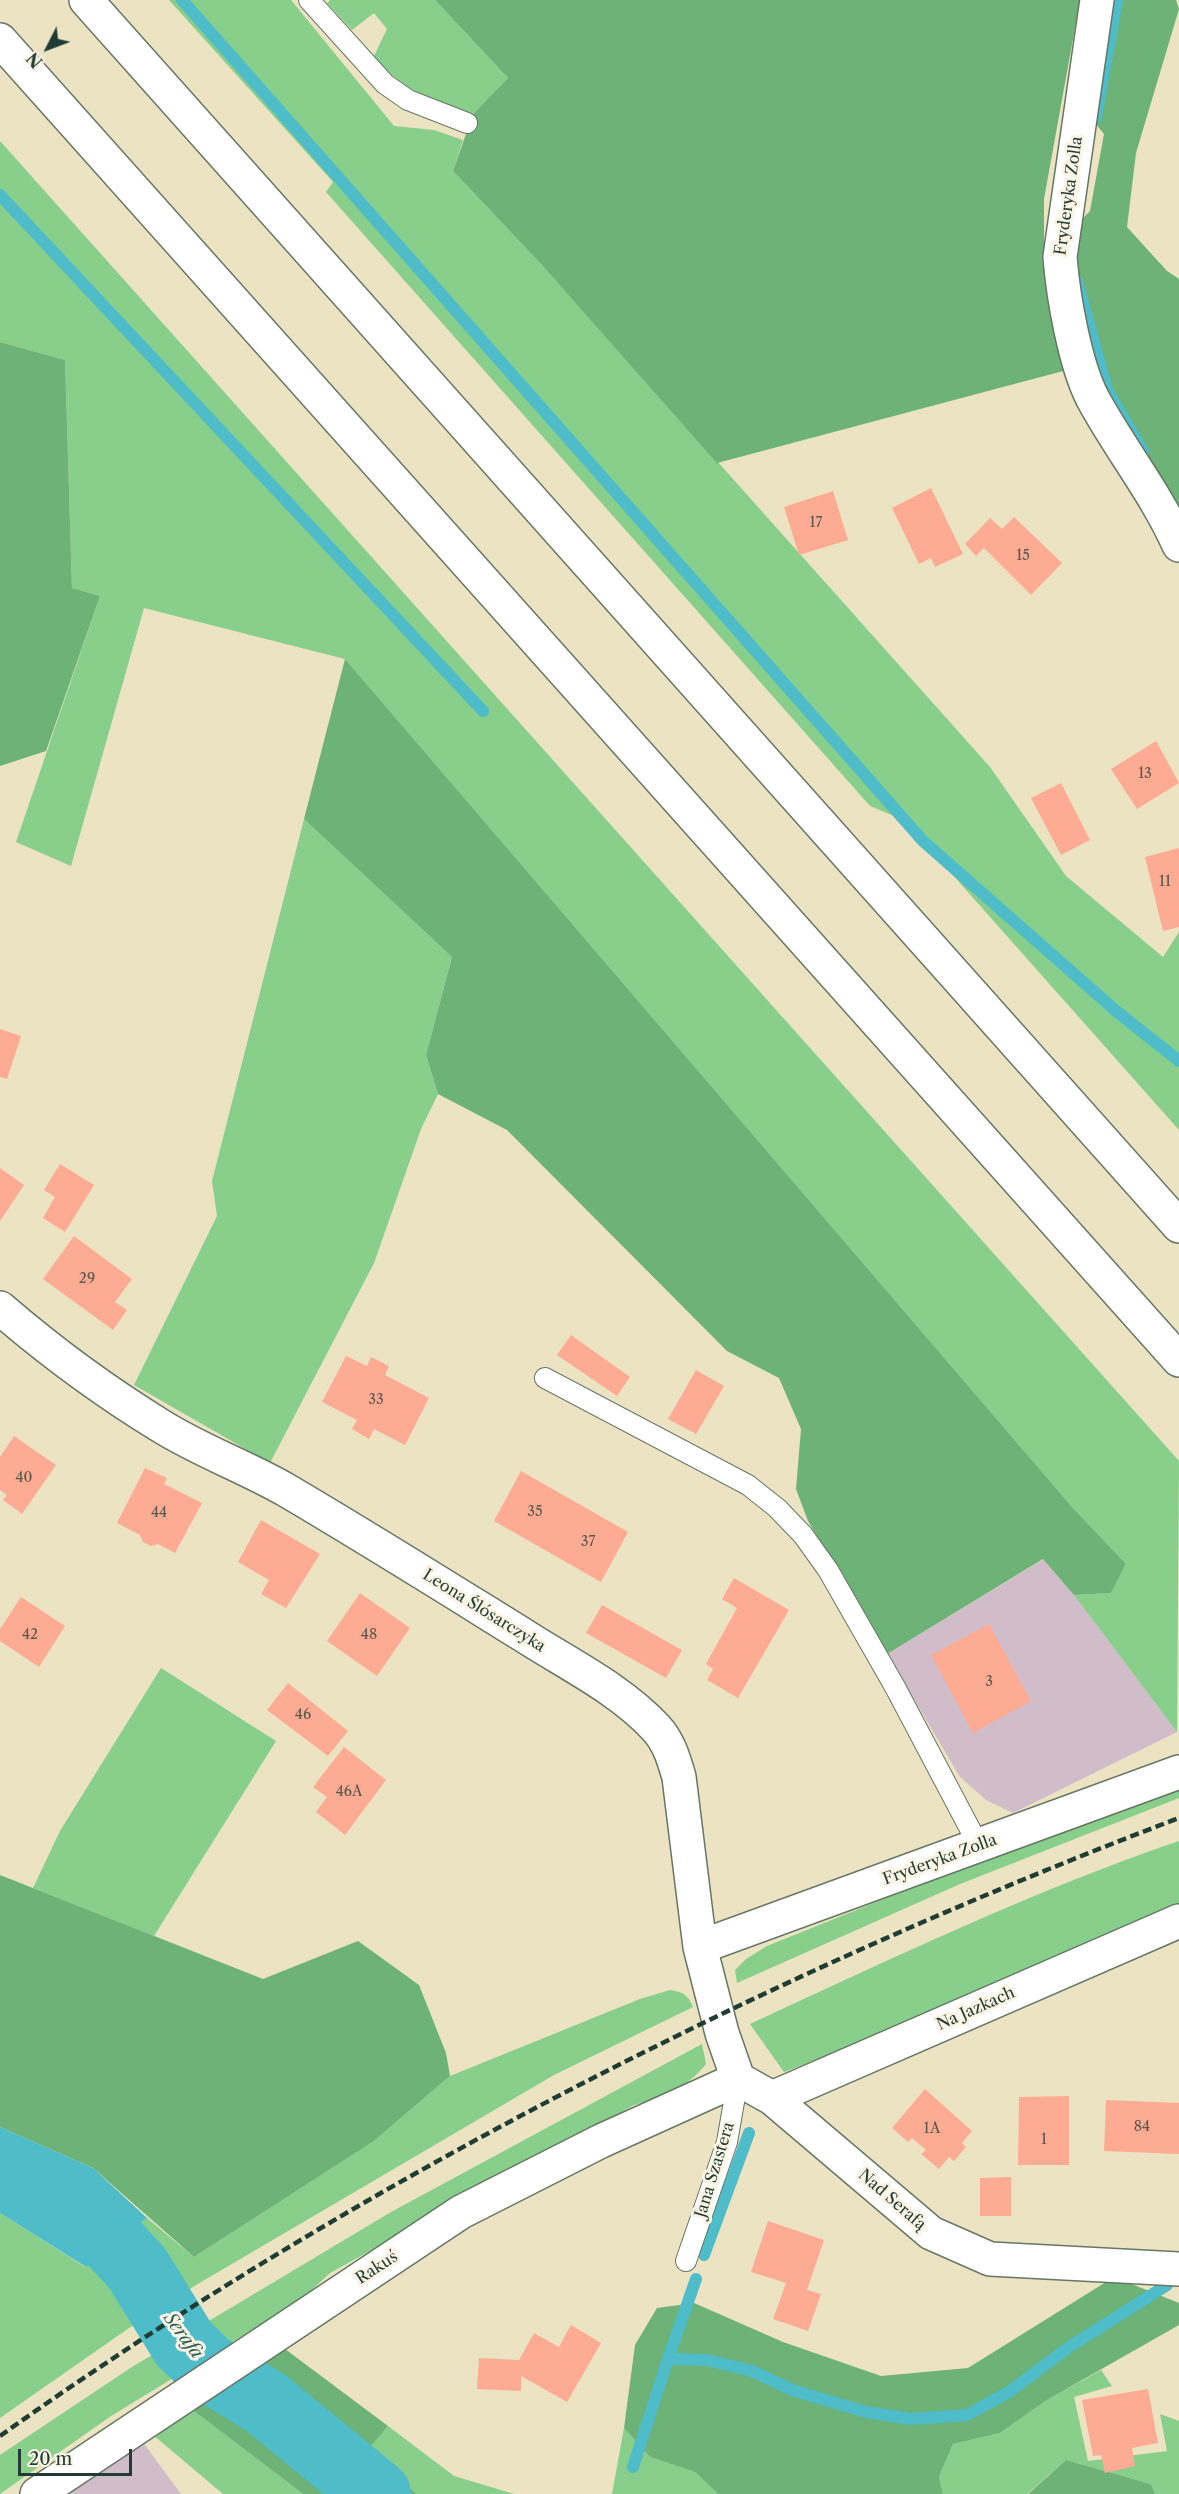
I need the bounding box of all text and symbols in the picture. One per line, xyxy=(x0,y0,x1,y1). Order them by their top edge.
north arrow xyxy=(18,18,78,78)
text: N xyxy=(23,48,47,72)
street label: Fryderyka Zolla xyxy=(1051,135,1087,257)
house number: 17 xyxy=(810,515,822,531)
house number: 15 xyxy=(1016,548,1030,564)
house number: 13 xyxy=(1138,766,1152,782)
house number: 11 xyxy=(1159,874,1171,890)
house number: 29 xyxy=(79,1271,95,1287)
house number: 33 xyxy=(368,1392,384,1408)
house number: 40 xyxy=(16,1470,32,1486)
house number: 35 xyxy=(527,1504,543,1520)
house number: 44 xyxy=(151,1505,167,1521)
house number: 37 xyxy=(581,1534,595,1550)
street label: Leona Ślósarczyka xyxy=(419,1566,549,1656)
house number: 42 xyxy=(22,1627,38,1643)
house number: 48 xyxy=(361,1627,377,1643)
house number: 3 xyxy=(985,1674,993,1690)
house number: 46 xyxy=(295,1707,311,1723)
house number: 46A xyxy=(336,1784,362,1800)
street label: Fryderyka Zolla xyxy=(880,1830,1000,1890)
street label: Na Jazkach xyxy=(934,1983,1018,2035)
house number: 84 xyxy=(1134,2119,1150,2135)
street label: Jana Szastera xyxy=(691,2120,739,2220)
house number: 1A xyxy=(924,2121,940,2137)
house number: 1 xyxy=(1041,2132,1047,2148)
street label: Nad Serafą xyxy=(854,2166,930,2234)
street label: Rakuś xyxy=(352,2247,402,2289)
water label: Serafa xyxy=(159,2309,207,2363)
scale bar xyxy=(21,2437,135,2475)
text: 20 m xyxy=(29,2448,72,2470)

